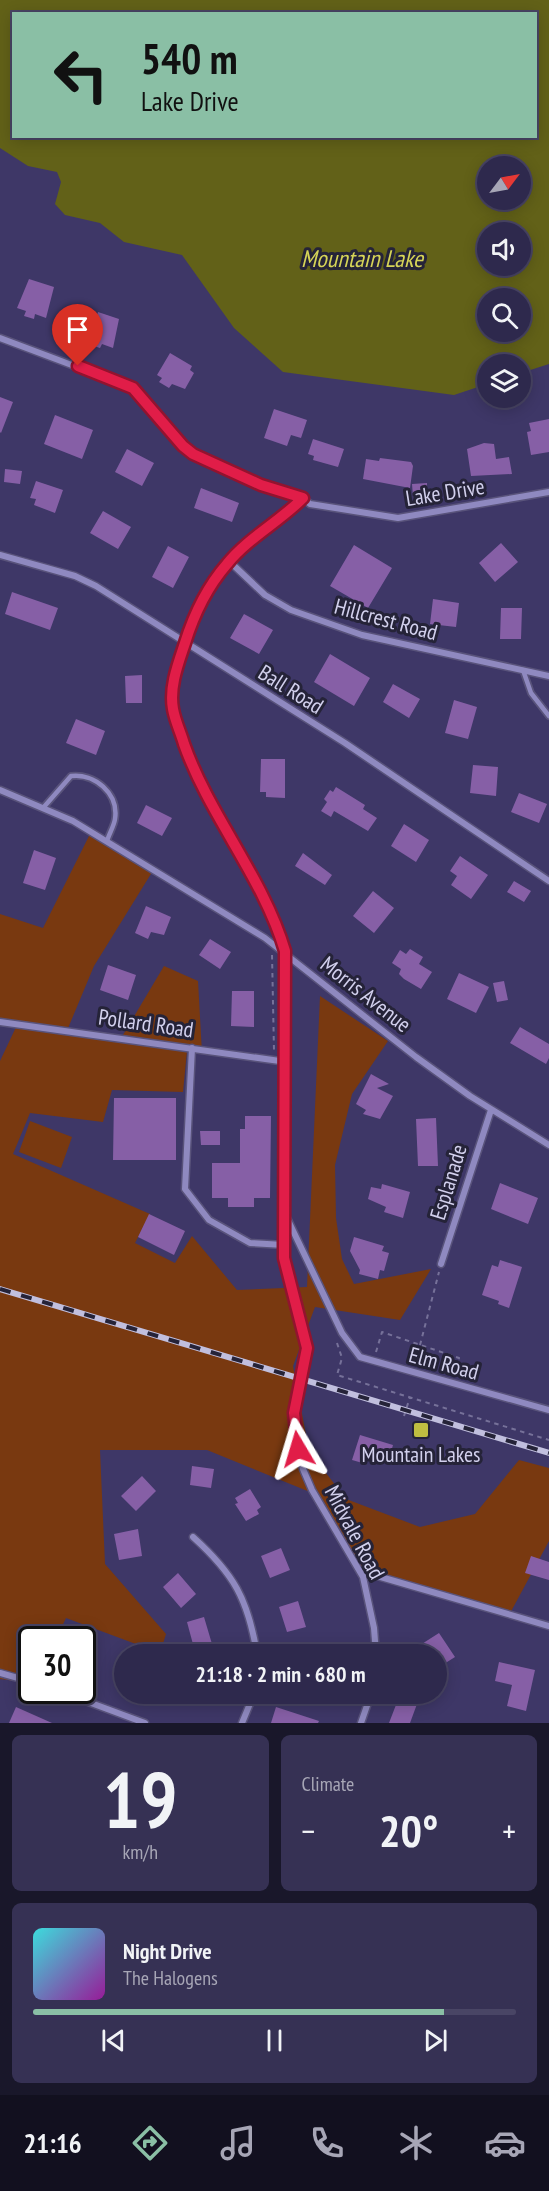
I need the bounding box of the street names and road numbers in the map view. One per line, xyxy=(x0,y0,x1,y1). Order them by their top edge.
street label: Lake Drive xyxy=(403,472,487,512)
street label: Hillcrest Road xyxy=(331,592,441,646)
street label: Ball Road xyxy=(253,658,329,720)
street label: Morris Avenue xyxy=(315,950,417,1038)
street label: Pollard Road xyxy=(97,1002,195,1044)
street label: Esplanade xyxy=(423,1141,473,1223)
street label: Elm Road xyxy=(406,1340,482,1386)
street label: Midvale Road xyxy=(319,1480,391,1584)

